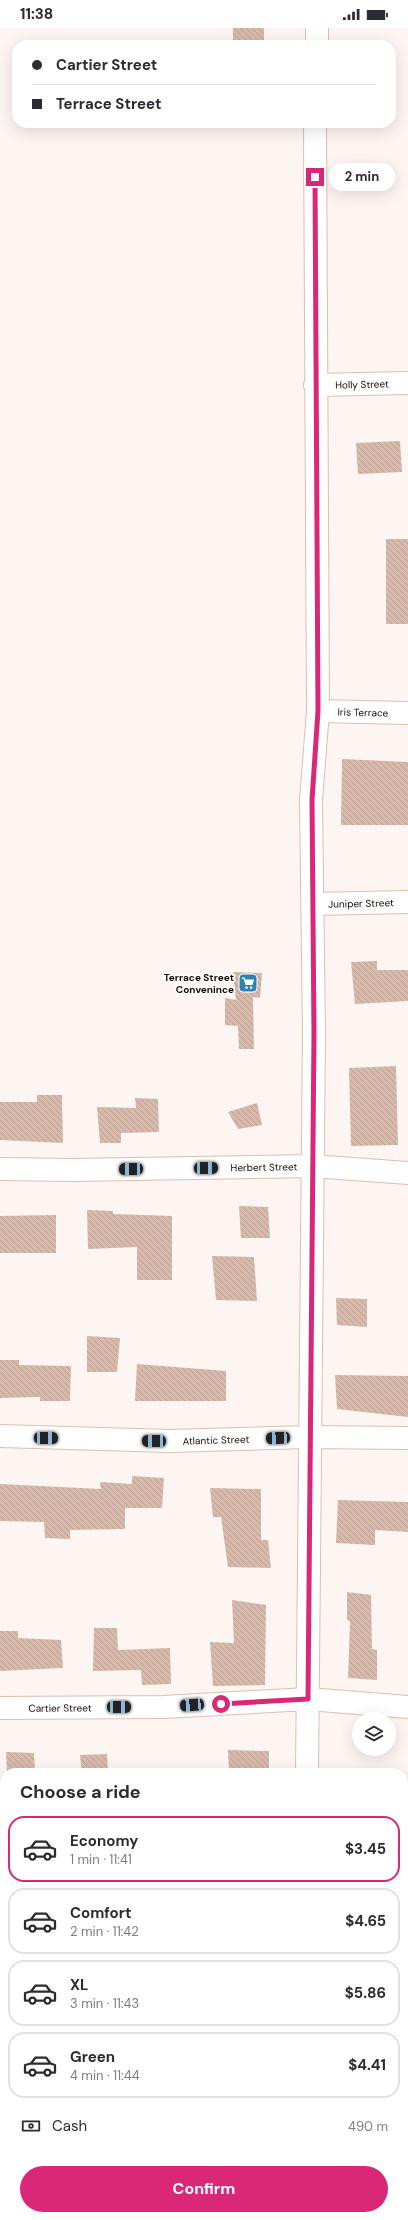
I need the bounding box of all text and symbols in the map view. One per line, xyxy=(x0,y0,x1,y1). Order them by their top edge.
text: 11:38 xyxy=(20,4,53,24)
text: Cartier Street xyxy=(56,55,157,75)
text: Terrace Street xyxy=(56,94,161,114)
callout: 2 min xyxy=(329,163,395,191)
route end xyxy=(306,168,324,186)
text: 2 min xyxy=(345,168,379,185)
street label: Holly Street xyxy=(335,377,389,391)
street label: Iris Terrace xyxy=(337,705,389,719)
street label: Juniper Street xyxy=(328,896,394,910)
place label: Terrace Street Convenince xyxy=(164,971,234,996)
supermarket icon: Terrace Street Convenince xyxy=(237,972,259,994)
street label: Herbert Street xyxy=(230,1160,298,1174)
car xyxy=(194,1162,218,1174)
car xyxy=(119,1163,143,1175)
car xyxy=(34,1432,58,1444)
street label: Atlantic Street xyxy=(182,1432,250,1447)
car xyxy=(266,1432,290,1444)
car xyxy=(142,1435,166,1447)
route start xyxy=(212,1695,230,1713)
car xyxy=(180,1698,204,1712)
street label: Cartier Street xyxy=(28,1701,92,1714)
car xyxy=(107,1701,131,1713)
map controls xyxy=(352,1712,396,1756)
button: layers xyxy=(352,1712,396,1756)
text: Choose a ride xyxy=(20,1780,141,1804)
icon: car xyxy=(22,1831,58,1867)
text: Economy xyxy=(70,1831,138,1851)
text: $3.45 xyxy=(345,1839,386,1859)
text: 1 min · 11:41 xyxy=(70,1851,132,1868)
icon: car xyxy=(22,1903,58,1939)
text: Comfort xyxy=(70,1903,131,1923)
text: $4.65 xyxy=(345,1911,386,1931)
text: 2 min · 11:42 xyxy=(70,1923,139,1940)
icon: car xyxy=(22,1975,58,2011)
text: XL xyxy=(70,1975,88,1995)
text: $5.86 xyxy=(345,1983,386,2003)
text: 3 min · 11:43 xyxy=(70,1995,139,2012)
icon: car xyxy=(22,2047,58,2083)
text: Green xyxy=(70,2047,115,2067)
text: $4.41 xyxy=(348,2055,386,2075)
text: 4 min · 11:44 xyxy=(70,2067,140,2084)
icon: cash xyxy=(20,2115,42,2137)
text: Cash xyxy=(52,2116,87,2136)
text: 490 m xyxy=(348,2118,388,2135)
button: Confirm xyxy=(20,2166,388,2212)

